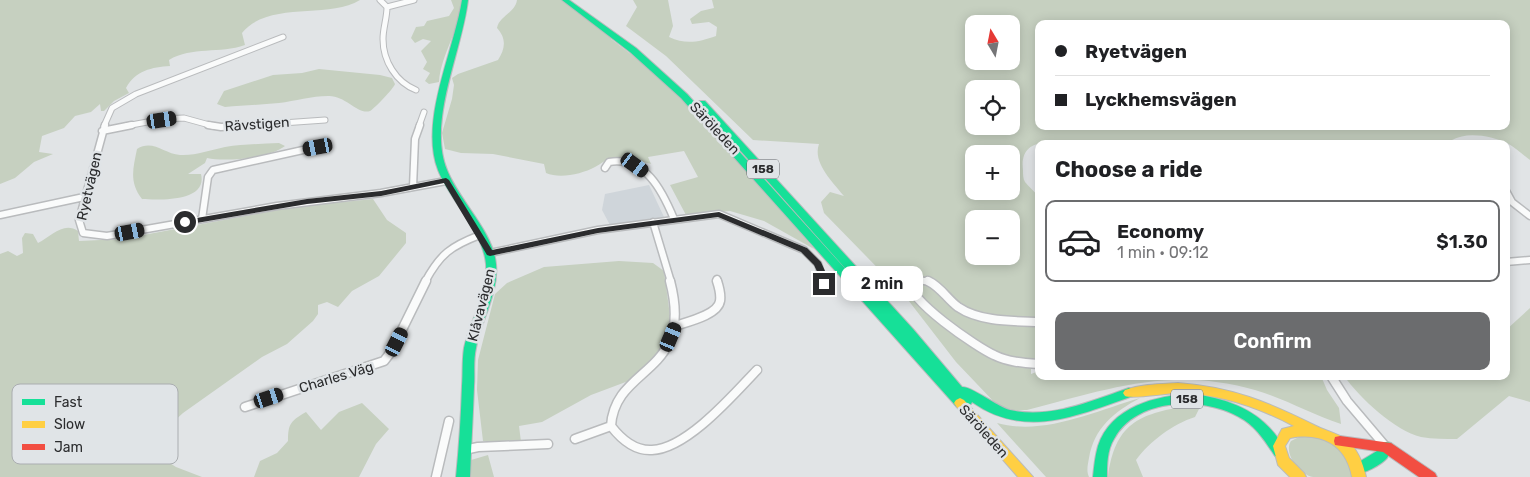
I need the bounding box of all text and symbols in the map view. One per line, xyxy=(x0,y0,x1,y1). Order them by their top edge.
north arrow xyxy=(965,15,1020,70)
map controls xyxy=(965,15,1020,265)
text: Ryetvägen xyxy=(1085,40,1187,63)
button: locate xyxy=(965,80,1020,135)
text: Lyckhemsvägen xyxy=(1085,88,1237,111)
street label: Säröleden xyxy=(686,99,743,158)
car xyxy=(146,110,177,130)
street label: Rävstigen xyxy=(224,114,290,135)
car xyxy=(301,137,334,157)
button: + xyxy=(965,145,1020,200)
street label: Ryetvägen xyxy=(73,150,106,222)
car xyxy=(618,150,651,180)
text: Choose a ride xyxy=(1055,156,1202,183)
road number: 158 xyxy=(747,160,779,178)
button: − xyxy=(965,210,1020,265)
route start xyxy=(174,211,196,233)
icon: car xyxy=(1057,219,1102,264)
text: Economy xyxy=(1117,220,1204,243)
car xyxy=(113,222,146,242)
text: $1.30 xyxy=(1436,230,1488,253)
text: 1 min · 09:12 xyxy=(1117,243,1209,262)
callout: 2 min xyxy=(842,266,924,302)
street label: Klåvavägen xyxy=(464,267,499,343)
route end xyxy=(813,273,835,295)
text: 2 min xyxy=(861,274,903,293)
button: Confirm xyxy=(1055,312,1490,370)
car xyxy=(658,320,683,354)
car xyxy=(383,325,410,359)
street label: Charles Väg xyxy=(297,358,375,397)
legend xyxy=(12,384,178,464)
car xyxy=(252,386,285,410)
road number: 158 xyxy=(1171,389,1203,408)
text: Fast xyxy=(54,394,83,411)
street label: Säröleden xyxy=(955,401,1012,461)
text: Slow xyxy=(54,416,85,433)
text: Jam xyxy=(54,439,83,456)

